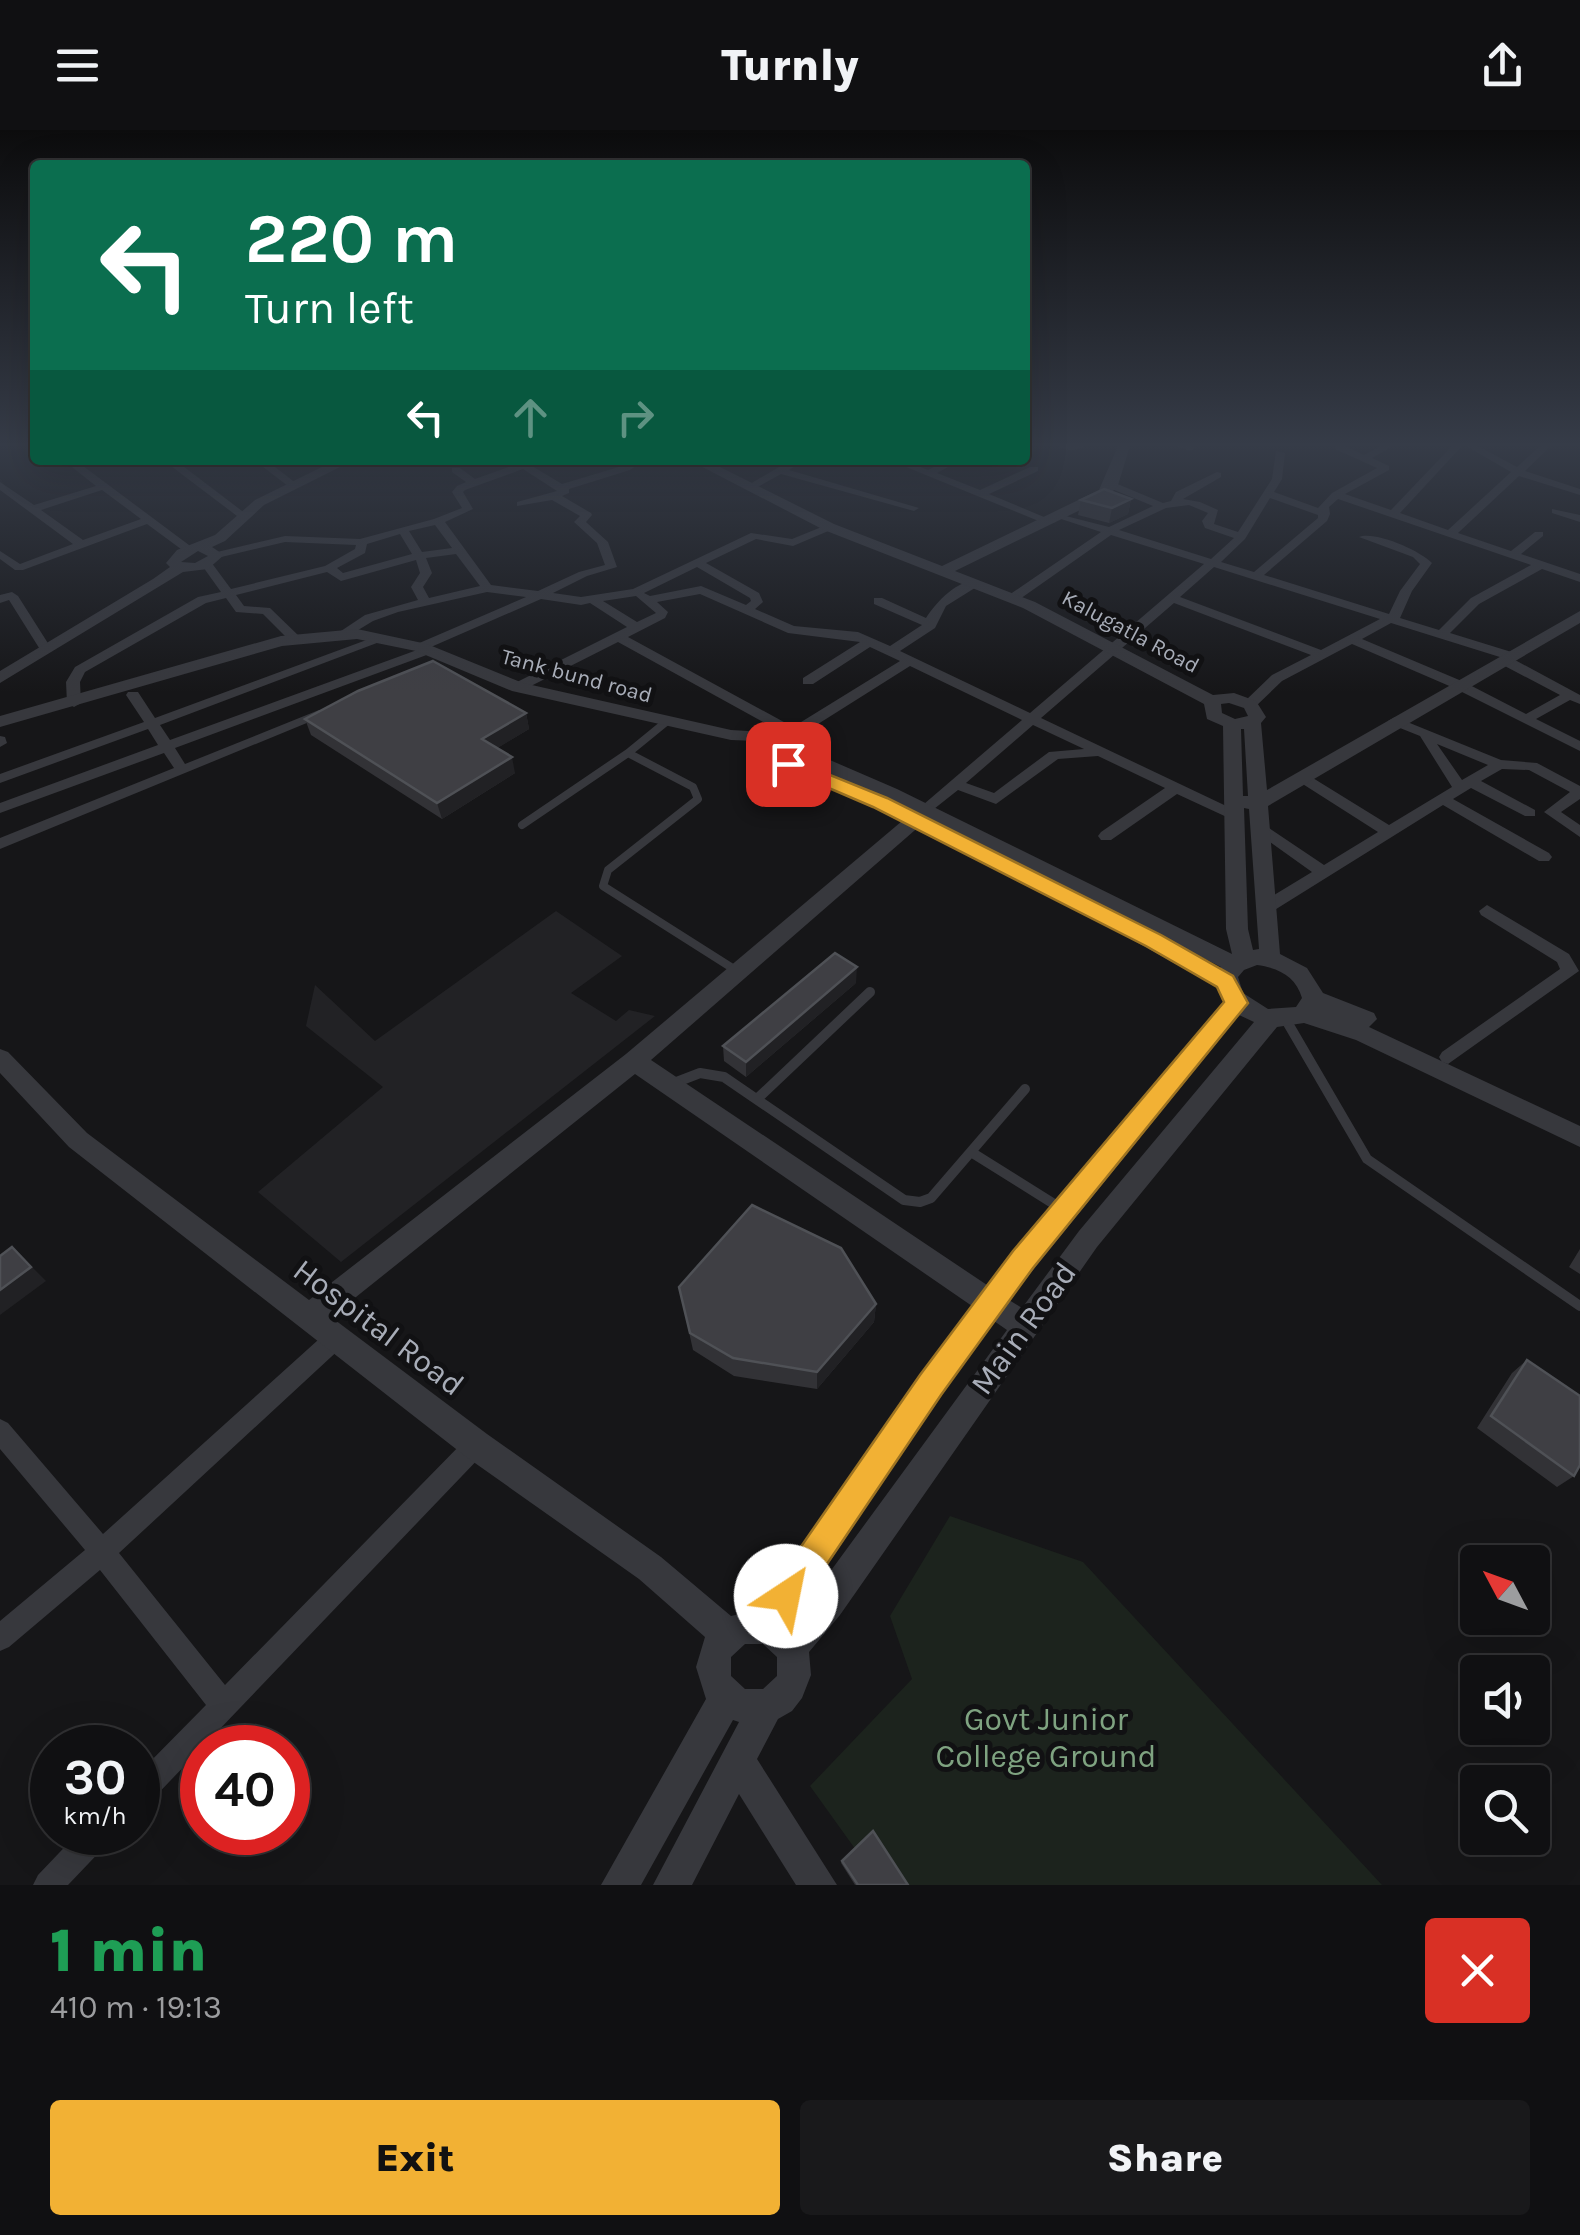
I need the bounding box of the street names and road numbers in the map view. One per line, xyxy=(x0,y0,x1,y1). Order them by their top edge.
street label: Kalugatla Road xyxy=(1057,585,1204,679)
street label: Tank bund road xyxy=(498,643,655,709)
street label: Hospital Road xyxy=(286,1251,471,1404)
street label: Main Road xyxy=(963,1255,1084,1402)

